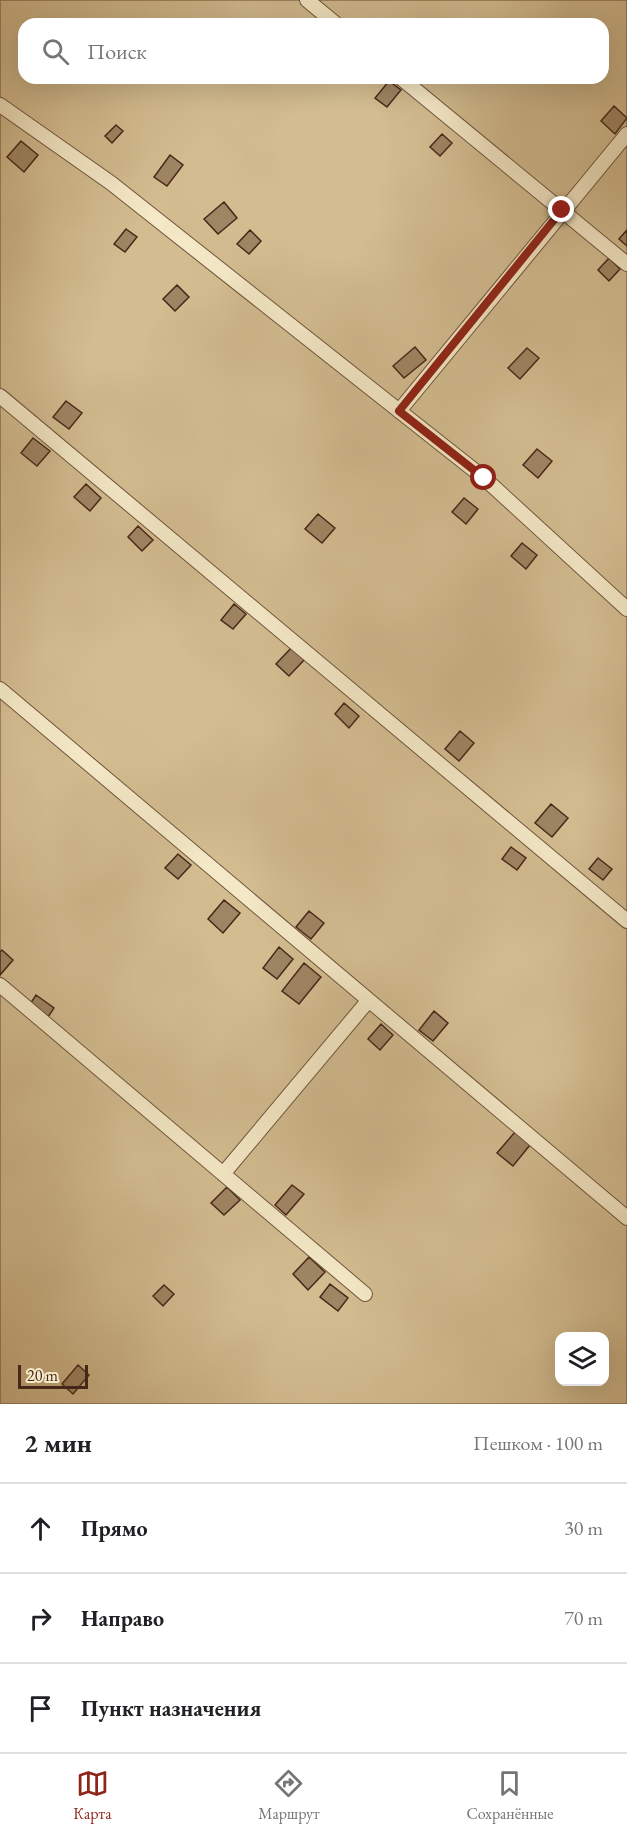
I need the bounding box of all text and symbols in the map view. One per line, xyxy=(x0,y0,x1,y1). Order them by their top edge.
search box xyxy=(18,18,609,84)
icon: search xyxy=(39,35,72,68)
text: Поиск xyxy=(87,37,147,66)
route end xyxy=(548,196,574,222)
route start xyxy=(470,464,496,490)
map controls xyxy=(555,1332,609,1386)
button: layers xyxy=(555,1332,609,1386)
scale bar xyxy=(18,1362,88,1390)
text: 20 m xyxy=(27,1365,58,1386)
text: 2 мин xyxy=(24,1426,92,1460)
text: Пешком · 100 m xyxy=(473,1430,603,1456)
icon: ahead xyxy=(24,1512,57,1545)
text: Прямо xyxy=(81,1514,148,1543)
text: 30 m xyxy=(564,1515,603,1541)
icon: right xyxy=(24,1602,57,1635)
text: Направо xyxy=(81,1604,164,1633)
text: 70 m xyxy=(564,1605,603,1631)
icon: arrive xyxy=(24,1692,57,1725)
text: Пункт назначения xyxy=(81,1694,261,1723)
tab: Карта xyxy=(73,1767,112,1824)
tab: Маршрут xyxy=(258,1767,320,1824)
tab: Сохранённые xyxy=(466,1767,554,1824)

